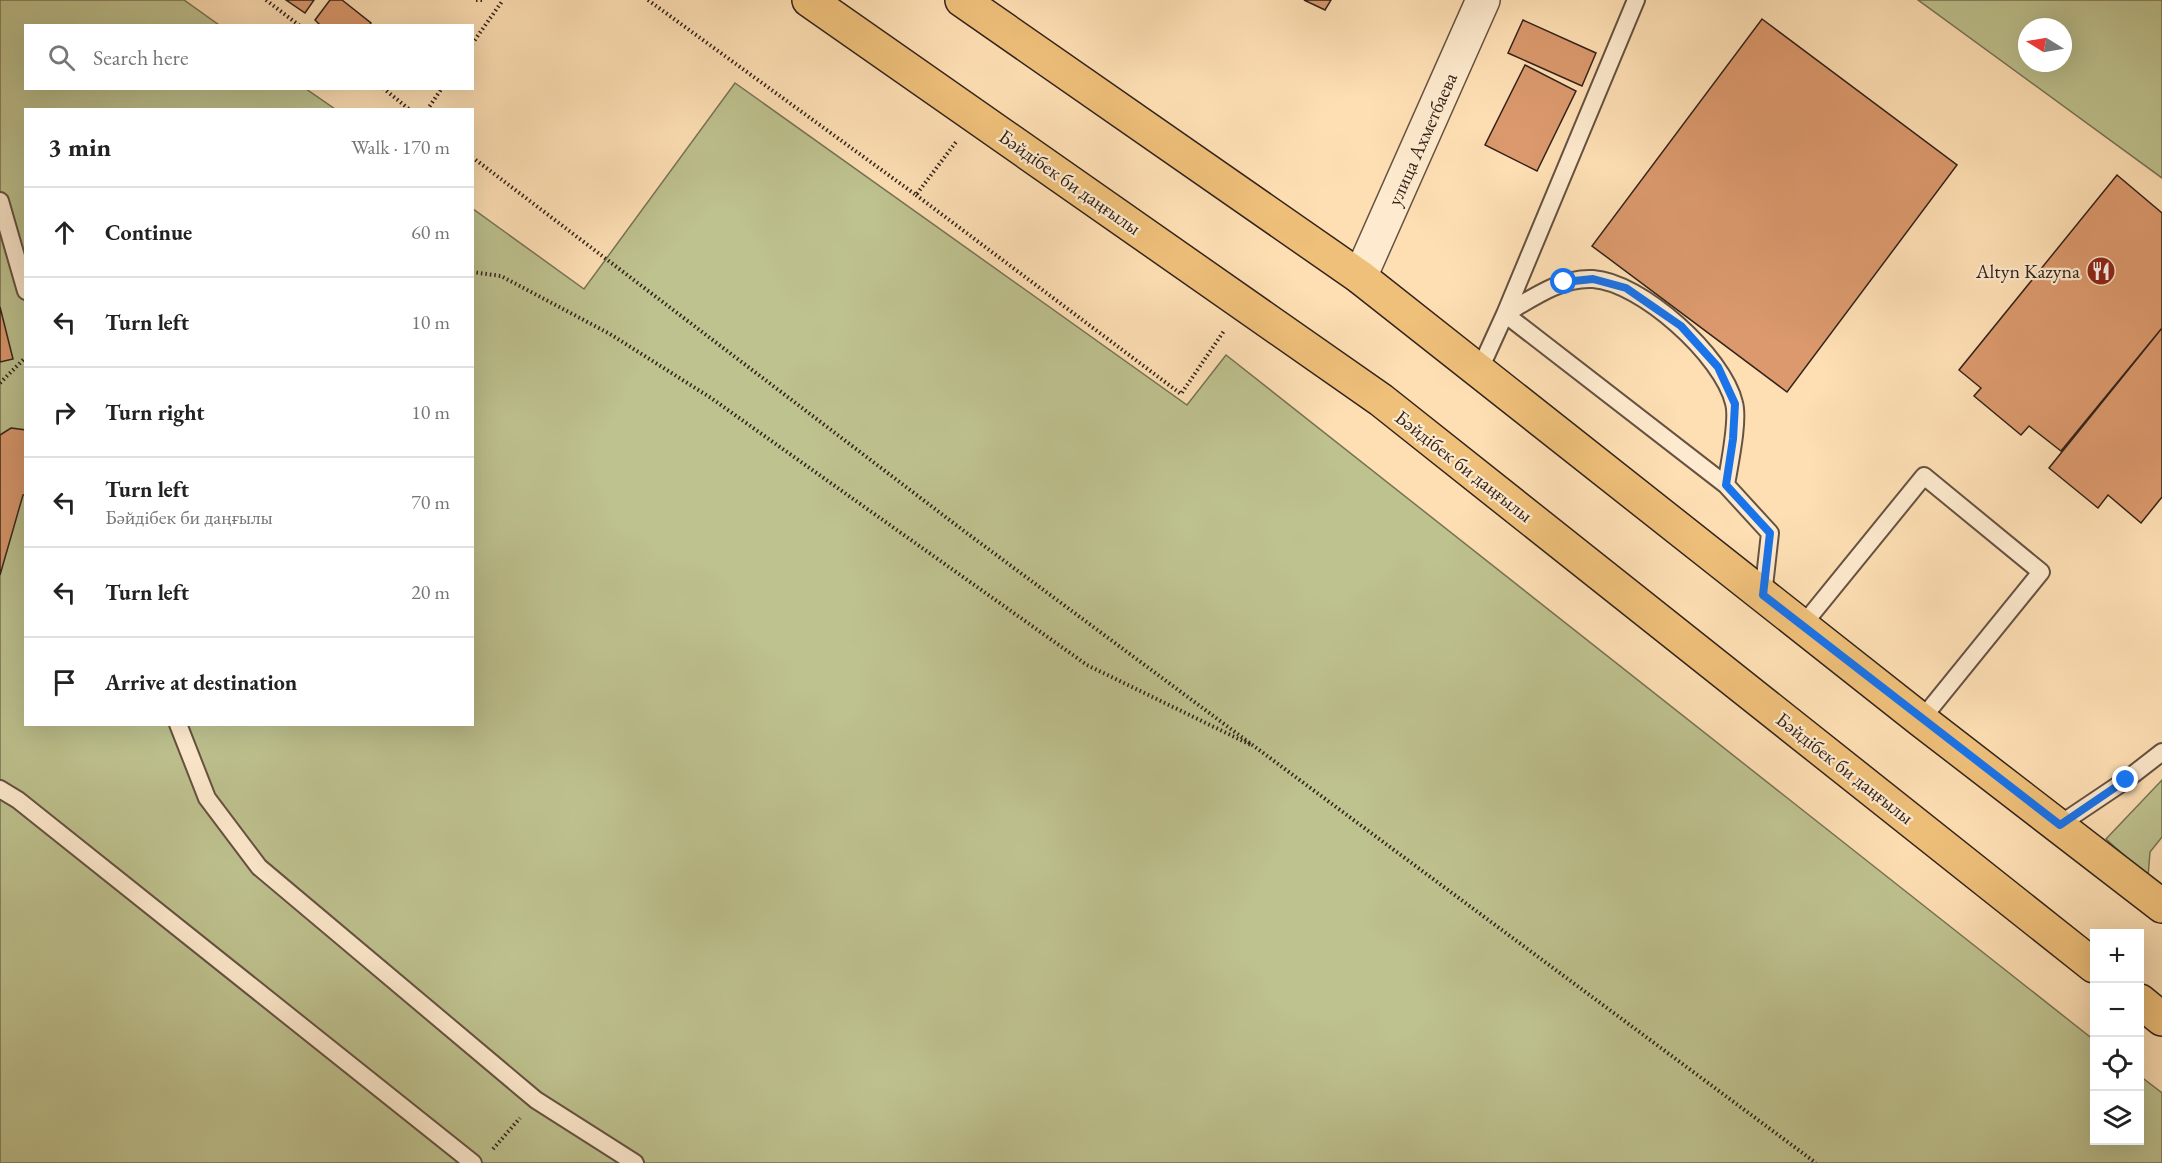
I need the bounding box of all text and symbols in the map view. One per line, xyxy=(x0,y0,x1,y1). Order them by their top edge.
north arrow xyxy=(2018,18,2072,72)
search box xyxy=(24,24,474,90)
icon: search xyxy=(45,41,78,74)
text: Search here xyxy=(93,43,188,72)
street label: улица Ахметбаева xyxy=(1381,68,1463,210)
street label: Бәйдібек би даңғылы xyxy=(994,123,1146,241)
text: 3 min xyxy=(48,130,111,164)
text: Walk · 170 m xyxy=(351,134,450,160)
icon: ahead xyxy=(48,216,81,249)
text: Continue xyxy=(105,218,192,247)
text: 60 m xyxy=(411,219,450,245)
restaurant icon: Altyn Kazyna xyxy=(2085,255,2117,287)
place label: Altyn Kazyna xyxy=(1975,258,2080,284)
route start xyxy=(1550,268,1576,294)
icon: left xyxy=(48,306,81,339)
text: Turn left xyxy=(105,308,189,337)
text: 10 m xyxy=(411,309,450,335)
icon: right xyxy=(48,396,81,429)
text: Turn right xyxy=(105,398,204,427)
text: 10 m xyxy=(411,399,450,425)
street label: Бәйдібек би даңғылы xyxy=(1390,404,1538,528)
text: Turn left xyxy=(105,475,189,504)
icon: left xyxy=(48,486,81,519)
text: 70 m xyxy=(411,489,450,515)
text: Бәйдібек би даңғылы xyxy=(105,504,273,530)
icon: left xyxy=(48,576,81,609)
text: Turn left xyxy=(105,578,189,607)
text: 20 m xyxy=(411,579,450,605)
icon: arrive xyxy=(48,666,81,699)
text: Arrive at destination xyxy=(105,668,297,697)
street label: Бәйдібек би даңғылы xyxy=(1771,706,1919,830)
route end xyxy=(2112,766,2138,792)
map controls xyxy=(2090,929,2144,1145)
button: + xyxy=(2090,929,2144,983)
button: − xyxy=(2090,983,2144,1037)
button: locate xyxy=(2090,1037,2144,1091)
button: layers xyxy=(2090,1091,2144,1145)

